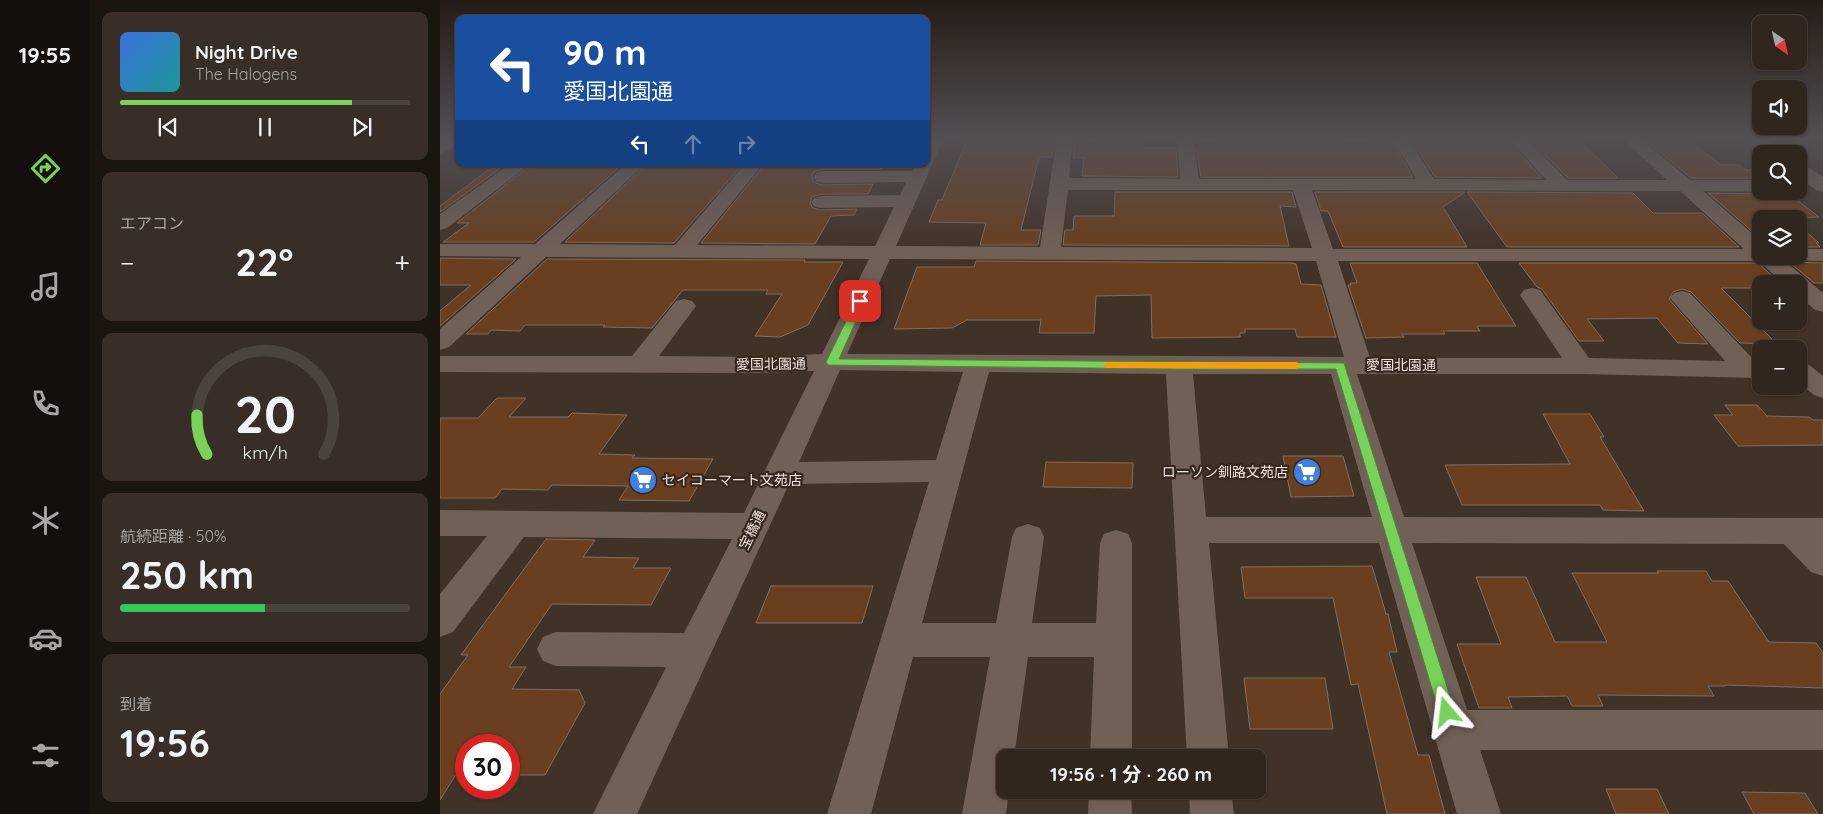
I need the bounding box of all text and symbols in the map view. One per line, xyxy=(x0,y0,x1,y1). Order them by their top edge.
north arrow xyxy=(1752,15,1808,70)
map controls xyxy=(1752,15,1807,395)
text: 90 m xyxy=(563,30,646,74)
icon: left xyxy=(480,35,545,100)
text: Night Drive xyxy=(195,40,298,64)
text: 19:55 xyxy=(19,41,71,69)
text: The Halogens xyxy=(195,64,297,84)
text: 愛国北園通 xyxy=(563,77,673,105)
button: sound xyxy=(1752,80,1807,135)
icon: previous xyxy=(154,113,182,141)
icon: pause xyxy=(251,113,279,141)
icon: next xyxy=(348,113,376,141)
icon: left xyxy=(626,130,654,158)
icon: ahead xyxy=(679,130,707,158)
icon: right xyxy=(732,130,760,158)
button: search xyxy=(1752,145,1807,200)
icon: directions xyxy=(28,151,63,186)
button: layers xyxy=(1752,210,1807,265)
text: エアコン xyxy=(120,213,184,233)
text: 22° xyxy=(235,238,293,286)
text: − xyxy=(120,245,135,280)
text: + xyxy=(394,245,410,280)
icon: music xyxy=(28,269,63,304)
button: + xyxy=(1752,275,1807,330)
pin xyxy=(839,280,881,322)
icon: arrive xyxy=(846,287,874,315)
button: − xyxy=(1752,340,1807,395)
street label: 愛国北園通 xyxy=(736,354,806,374)
street label: 愛国北園通 xyxy=(1366,356,1436,374)
text: 20 xyxy=(234,381,296,446)
icon: phone xyxy=(28,386,63,421)
text: km/h xyxy=(242,441,288,463)
supermarket icon: ローソン釧路文苑店 xyxy=(1292,457,1322,487)
place label: ローソン釧路文苑店 xyxy=(1162,463,1288,481)
supermarket icon: セイコーマート文苑店 xyxy=(628,465,658,495)
place label: セイコーマート文苑店 xyxy=(662,471,802,489)
icon: climate xyxy=(28,503,63,538)
street label: 宝橋通 xyxy=(735,507,769,553)
text: 航続距離 · 50% xyxy=(120,526,227,546)
text: 250 km xyxy=(120,551,254,599)
icon: car xyxy=(28,621,63,656)
position arrow xyxy=(1420,685,1472,737)
text: 到着 xyxy=(120,694,152,714)
text: 19:56 xyxy=(120,719,210,767)
speed limit sign: 30 xyxy=(455,734,520,799)
icon: filters xyxy=(28,738,63,773)
text: 19:56 · 1 分 · 260 m xyxy=(1050,762,1212,786)

